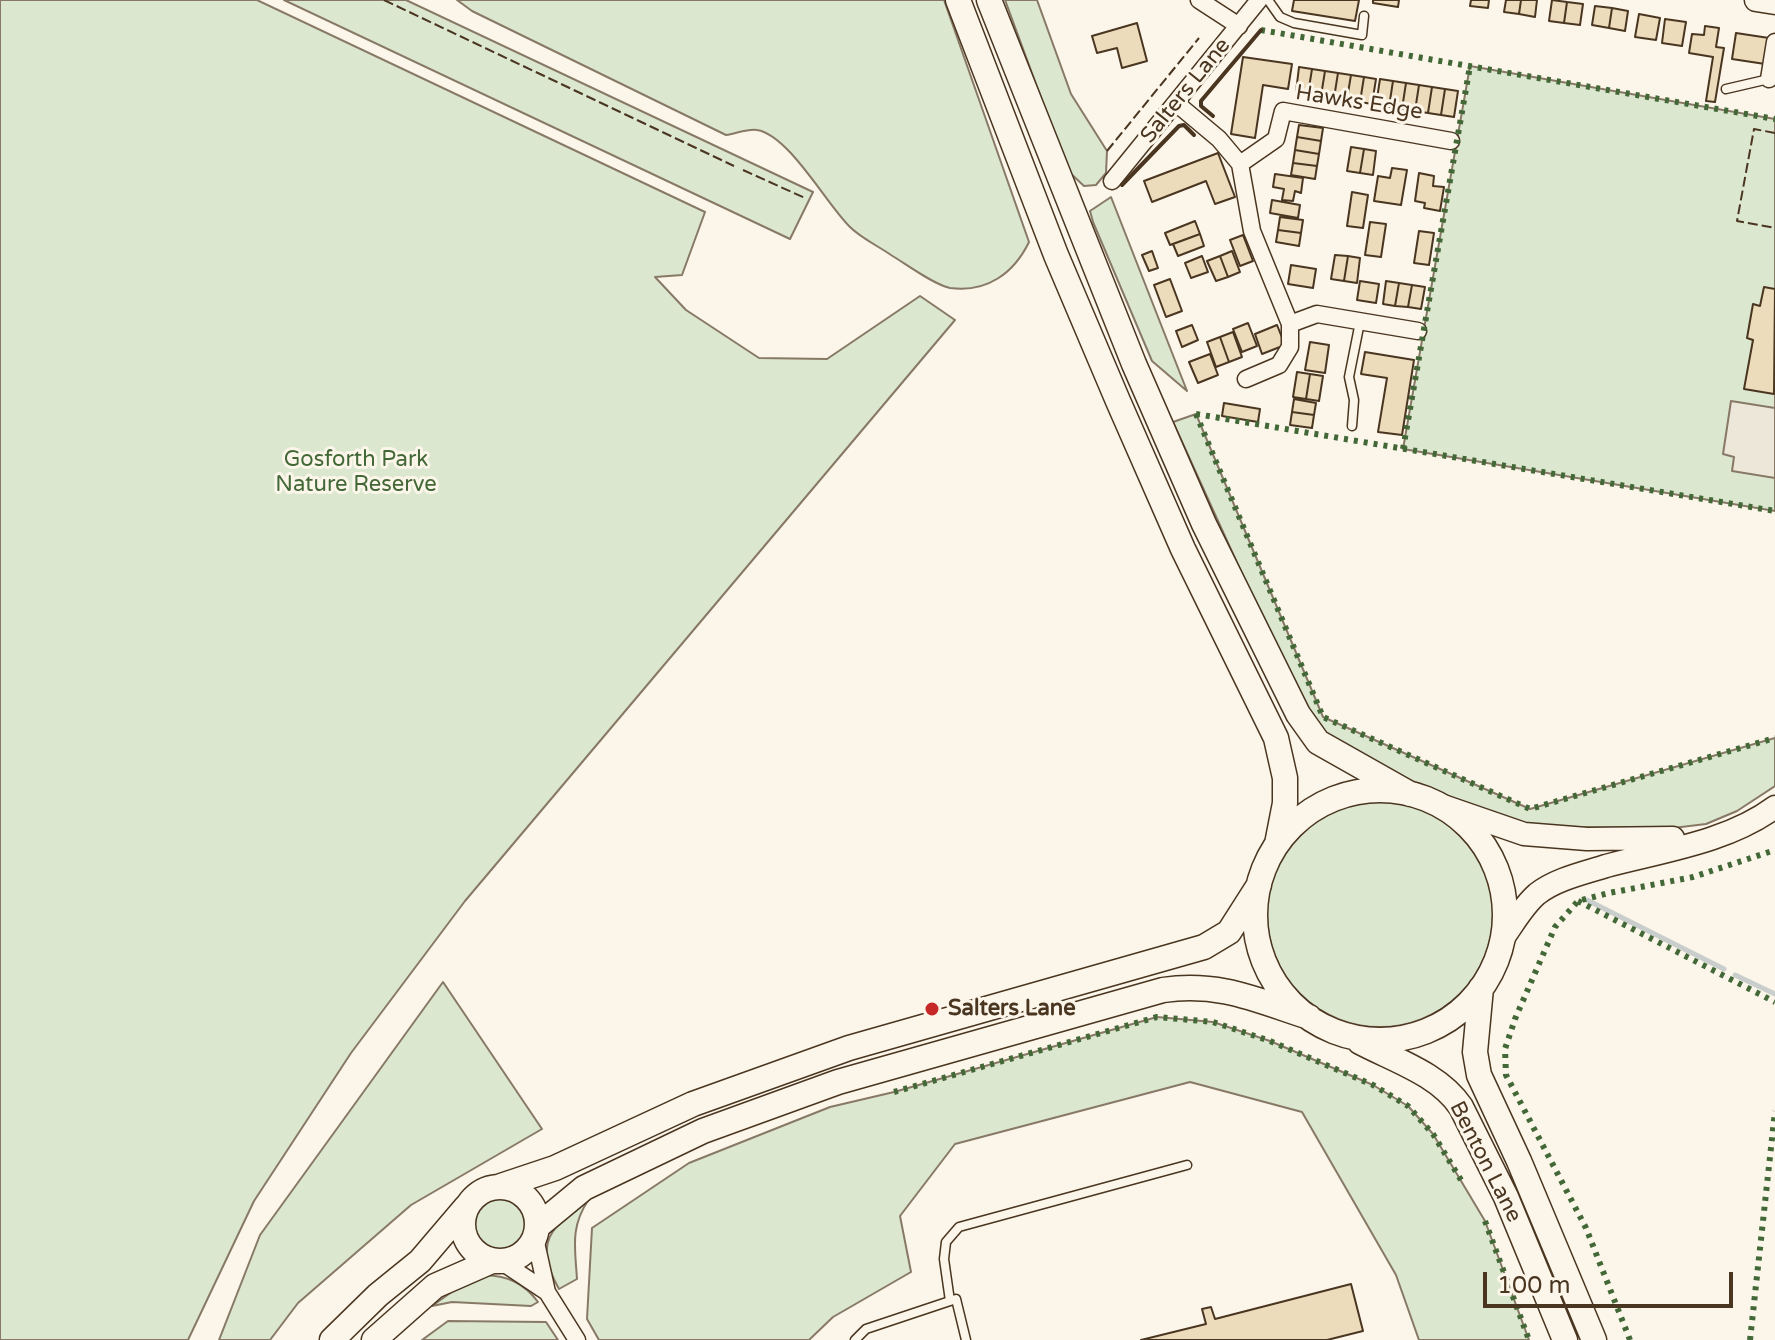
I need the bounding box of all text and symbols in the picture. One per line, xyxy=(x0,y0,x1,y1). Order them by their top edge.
street label: Salters Lane xyxy=(1136,33,1236,149)
street label: Hawks Edge xyxy=(1294,80,1424,126)
park label: Gosforth Park Nature Reserve xyxy=(275,447,437,498)
place label: Salters Lane xyxy=(948,996,1076,1022)
marker: Salters Lane xyxy=(923,1000,941,1018)
street label: Benton Lane xyxy=(1443,1097,1527,1227)
scale bar xyxy=(1487,1256,1737,1306)
text: 100 m xyxy=(1497,1271,1571,1300)

